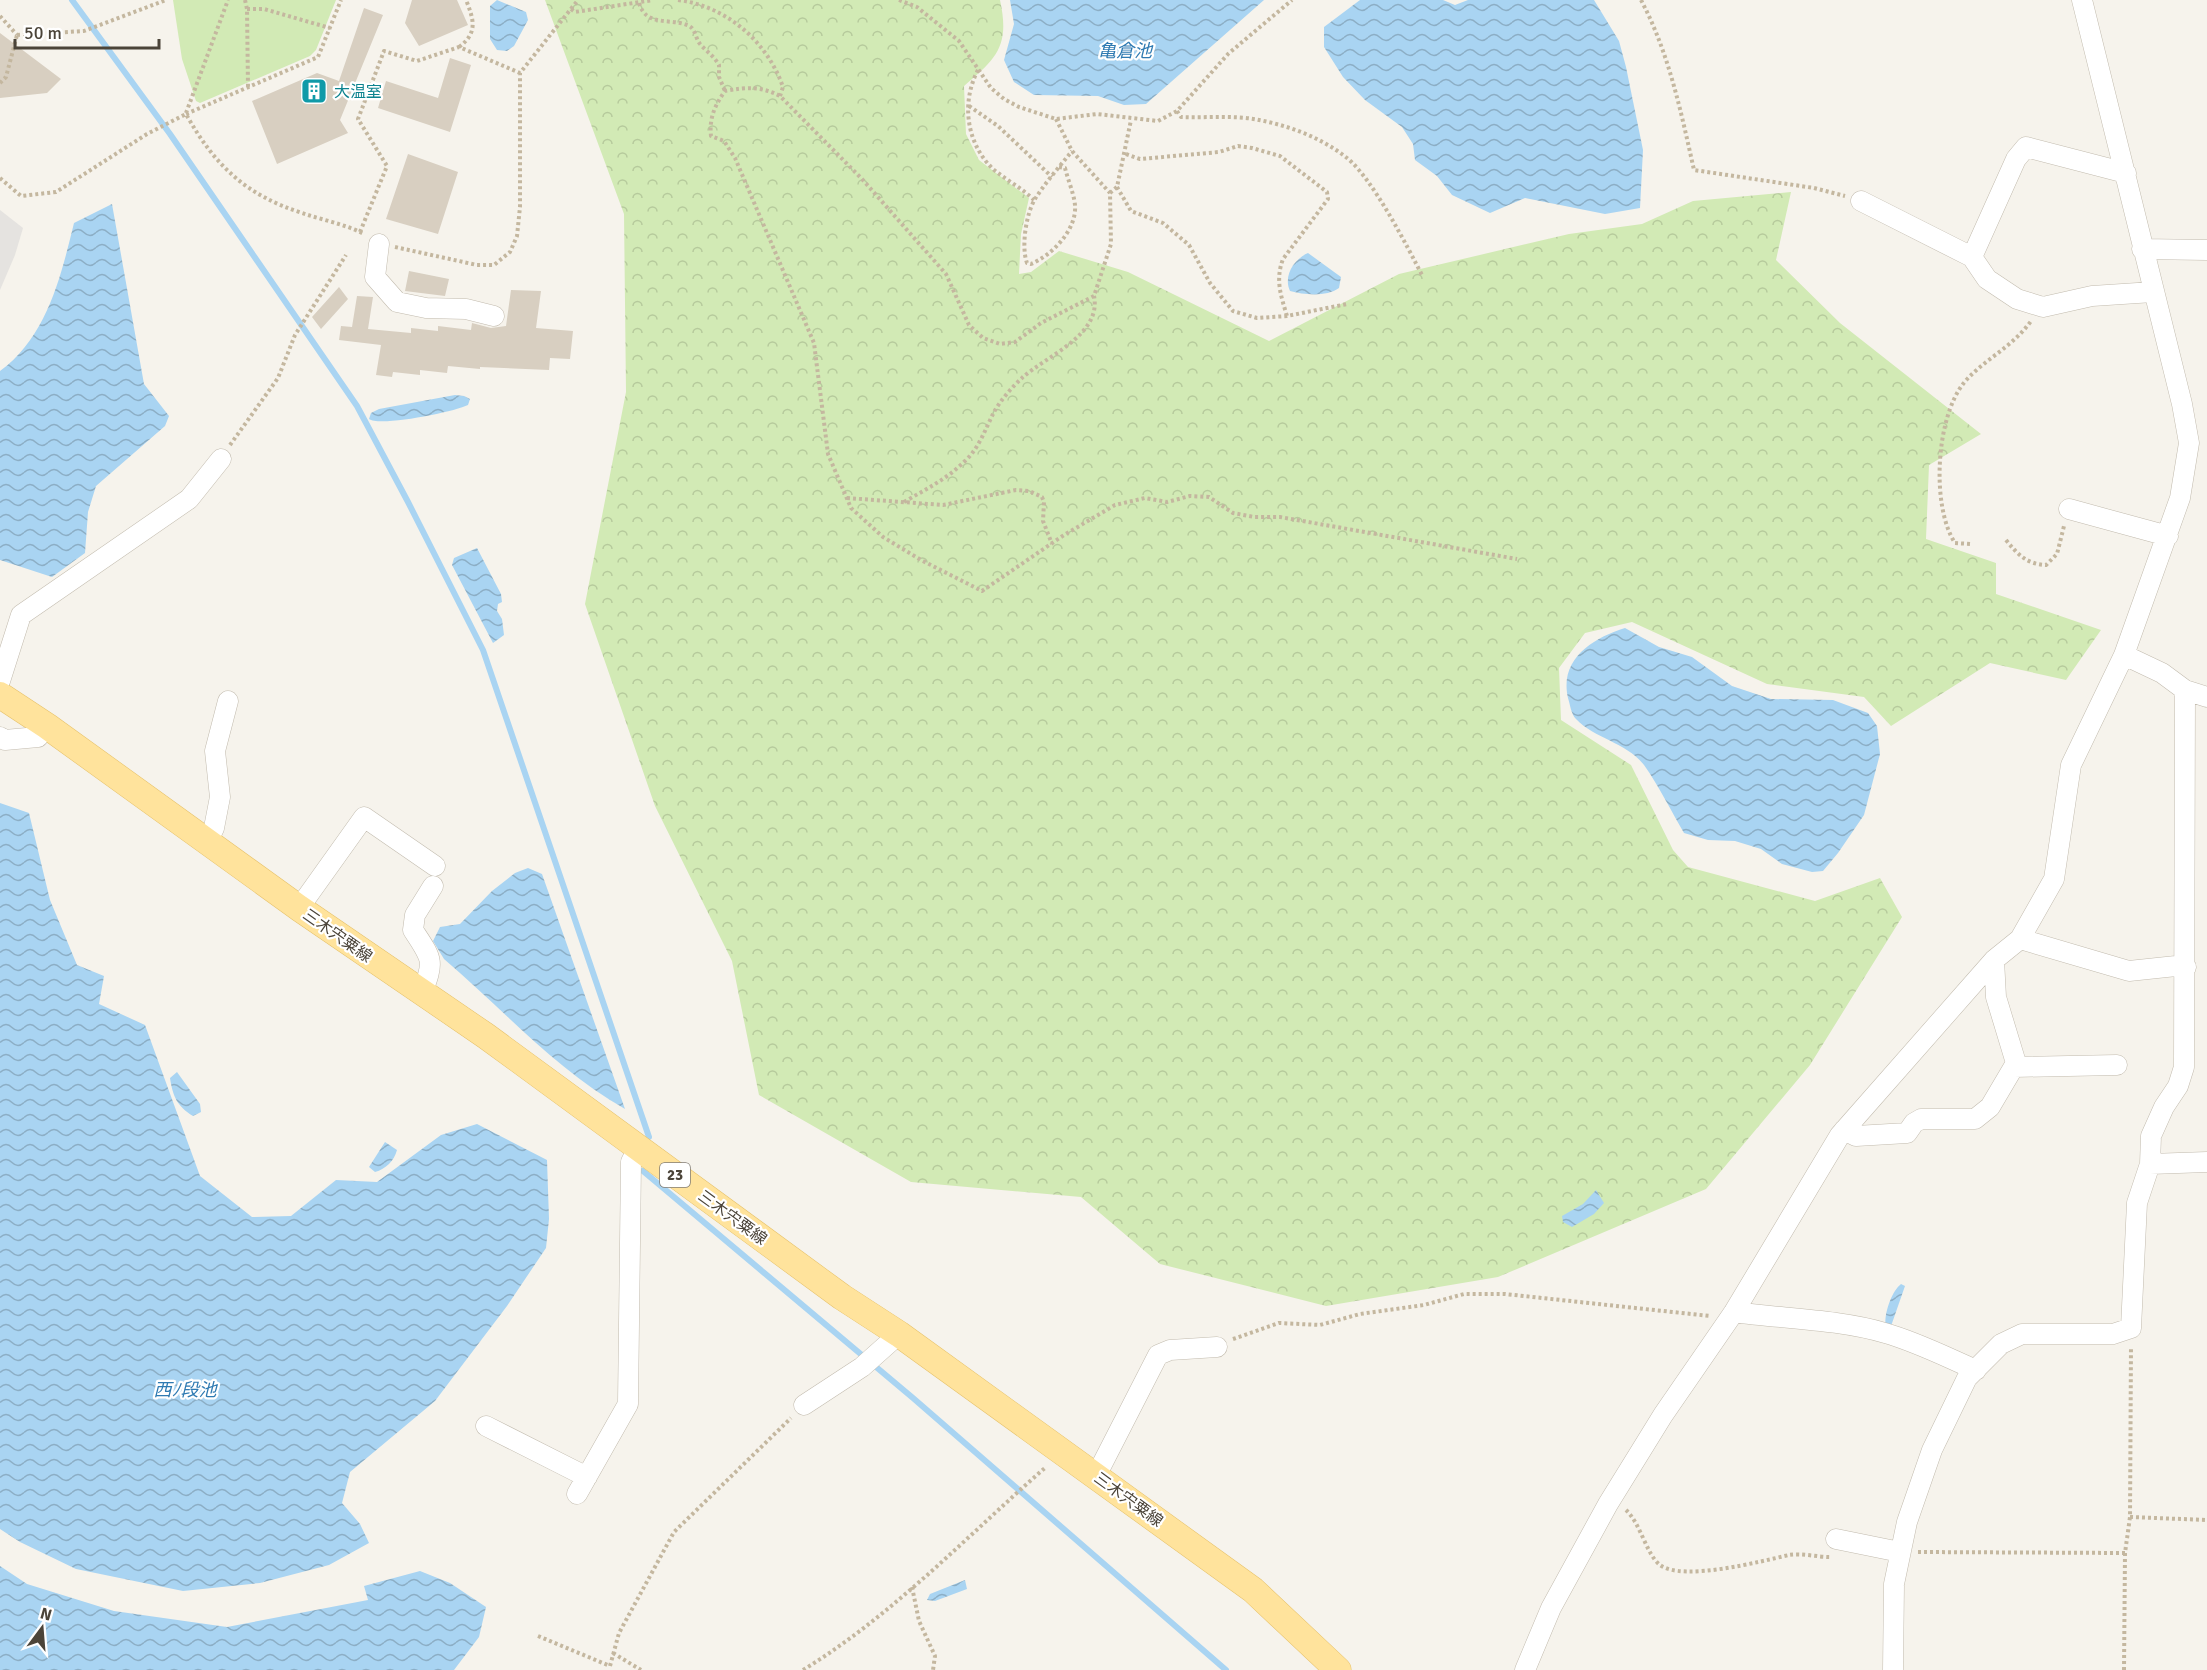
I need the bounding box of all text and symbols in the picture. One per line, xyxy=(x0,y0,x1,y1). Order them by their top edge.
scale bar xyxy=(15,12,159,50)
text: 50 m xyxy=(24,22,62,44)
water label: 亀倉池 xyxy=(1098,40,1154,62)
building icon: 大温室 xyxy=(299,76,329,106)
place label: 大温室 xyxy=(334,82,382,102)
street label: 三木宍粟線 xyxy=(299,905,376,967)
road number: 23 xyxy=(660,1163,690,1187)
street label: 三木宍粟線 xyxy=(694,1186,771,1249)
water label: 西ﾉ段池 xyxy=(154,1379,218,1401)
street label: 三木宍粟線 xyxy=(1090,1468,1167,1531)
north arrow xyxy=(12,1598,72,1658)
text: N xyxy=(38,1603,54,1626)

